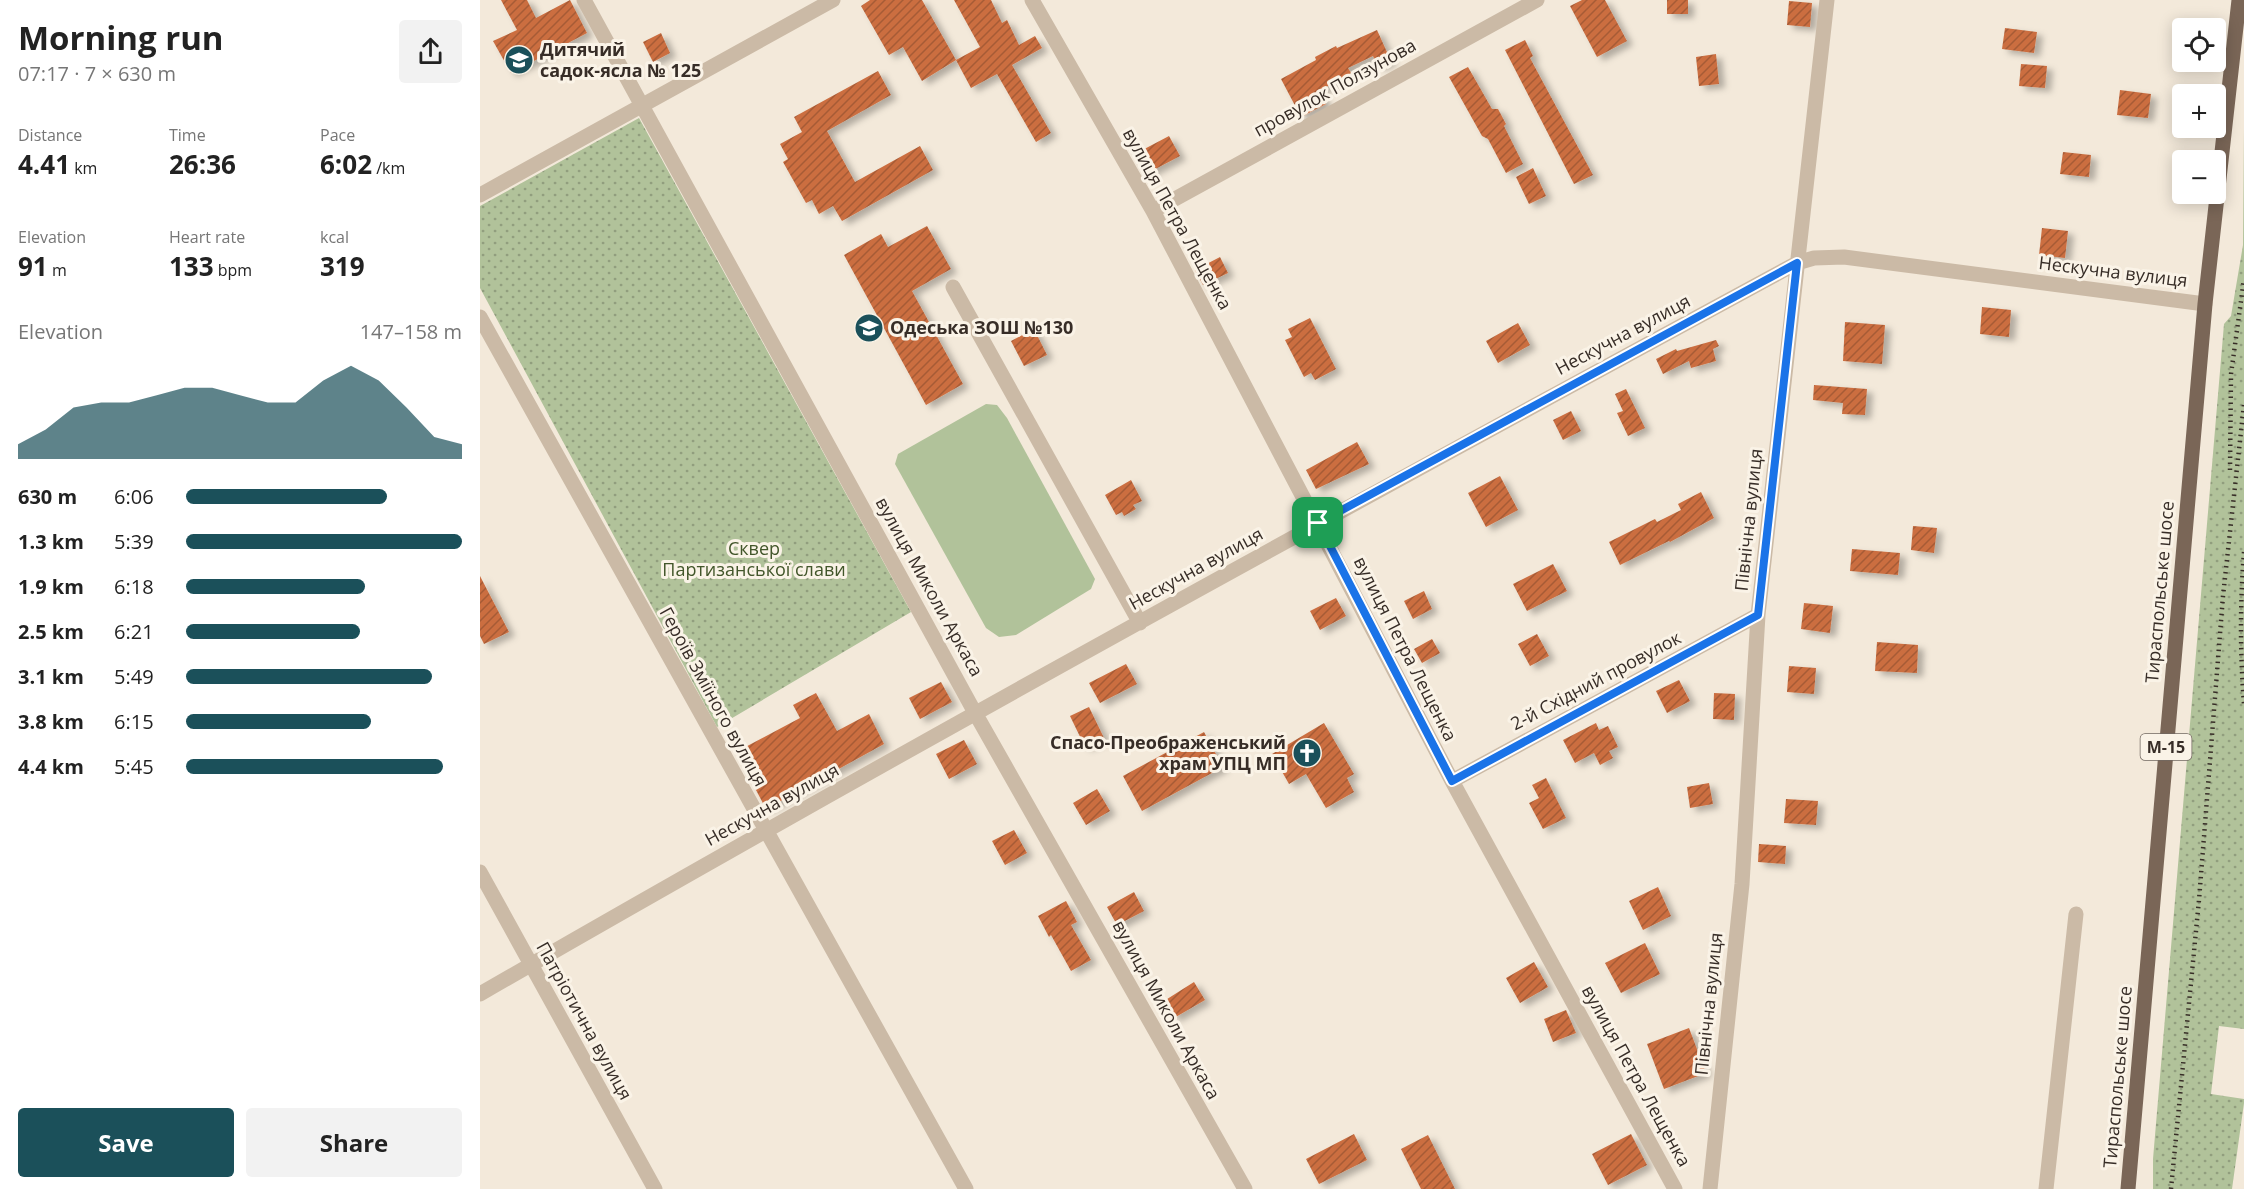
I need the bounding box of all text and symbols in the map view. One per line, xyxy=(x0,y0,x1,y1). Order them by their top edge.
text: Morning run xyxy=(18,15,224,60)
map controls xyxy=(2172,18,2226,204)
button: locate xyxy=(2172,18,2226,72)
button: share xyxy=(399,20,462,83)
street label: провулок Ползунова xyxy=(1249,33,1420,142)
place label: Дитячий садок-ясла № 125 xyxy=(540,37,701,82)
school or university icon: Дитячий садок-ясла № 125 xyxy=(503,44,535,76)
text: 07:17 · 7 × 630 m xyxy=(18,60,176,87)
button: + xyxy=(2172,84,2226,138)
street label: вулиця Петра Лещенка xyxy=(1118,123,1238,314)
text: Distance xyxy=(18,124,82,146)
text: Time xyxy=(169,124,206,146)
text: Pace xyxy=(320,124,355,146)
text: 4.41 xyxy=(18,146,70,182)
text: 26:36 xyxy=(169,146,236,182)
text: 6:02 xyxy=(320,146,372,182)
button: − xyxy=(2172,150,2226,204)
text: km xyxy=(70,157,97,179)
text: /km xyxy=(372,157,405,179)
text: Elevation xyxy=(18,226,86,248)
text: Heart rate xyxy=(169,226,245,248)
text: kcal xyxy=(320,226,349,248)
text: 91 xyxy=(18,248,48,284)
text: 133 xyxy=(169,248,214,284)
text: 319 xyxy=(320,248,365,284)
street label: Нескучна вулиця xyxy=(2037,250,2189,292)
text: m xyxy=(48,259,67,281)
text: bpm xyxy=(214,259,252,281)
street label: Нескучна вулиця xyxy=(1551,288,1694,380)
school or university icon: Одеська ЗОШ №130 xyxy=(853,312,885,344)
place label: Одеська ЗОШ №130 xyxy=(890,315,1073,339)
text: Elevation xyxy=(18,318,103,345)
text: 147–158 m xyxy=(360,318,462,345)
street label: Північна вулиця xyxy=(1729,447,1767,592)
text: 630 m xyxy=(18,483,77,510)
text: 6:06 xyxy=(114,483,154,510)
street label: вулиця Миколи Аркаса xyxy=(871,493,989,680)
pin xyxy=(1292,497,1343,548)
street label: Тираспольське шосе xyxy=(2139,500,2179,684)
icon: arrive xyxy=(1301,506,1334,539)
street label: Нескучна вулиця xyxy=(1124,521,1267,615)
text: 1.3 km xyxy=(18,528,84,555)
text: 5:39 xyxy=(114,528,154,555)
park label: Сквер Партизанської слави xyxy=(662,536,846,581)
street label: вулиця Петра Лещенка xyxy=(1349,552,1463,745)
text: 1.9 km xyxy=(18,573,84,600)
text: 6:18 xyxy=(114,573,154,600)
street label: Героїв Зміїного вулиця xyxy=(655,603,773,790)
text: 2.5 km xyxy=(18,618,84,645)
text: 6:21 xyxy=(114,618,154,645)
street label: 2-й Східний провулок xyxy=(1506,625,1685,735)
text: 3.1 km xyxy=(18,663,84,690)
text: 5:49 xyxy=(114,663,154,690)
text: 3.8 km xyxy=(18,708,84,735)
text: 6:15 xyxy=(114,708,154,735)
place label: Спасо-Преображенський храм УПЦ МП xyxy=(1050,730,1286,775)
road number: М-15 xyxy=(2140,734,2192,760)
church icon: Спасо-Преображенський храм УПЦ МП xyxy=(1291,737,1323,769)
text: 4.4 km xyxy=(18,753,84,780)
text: 5:45 xyxy=(114,753,154,780)
street label: Нескучна вулиця xyxy=(700,757,843,851)
street label: вулиця Миколи Аркаса xyxy=(1108,916,1226,1103)
street label: Північна вулиця xyxy=(1689,931,1727,1076)
street label: Патріотична вулиця xyxy=(531,937,638,1104)
street label: вулиця Петра Лещенка xyxy=(1577,980,1697,1171)
street label: Тираспольське шосе xyxy=(2097,985,2137,1169)
button: Save xyxy=(18,1108,234,1177)
button: Share xyxy=(246,1108,462,1177)

